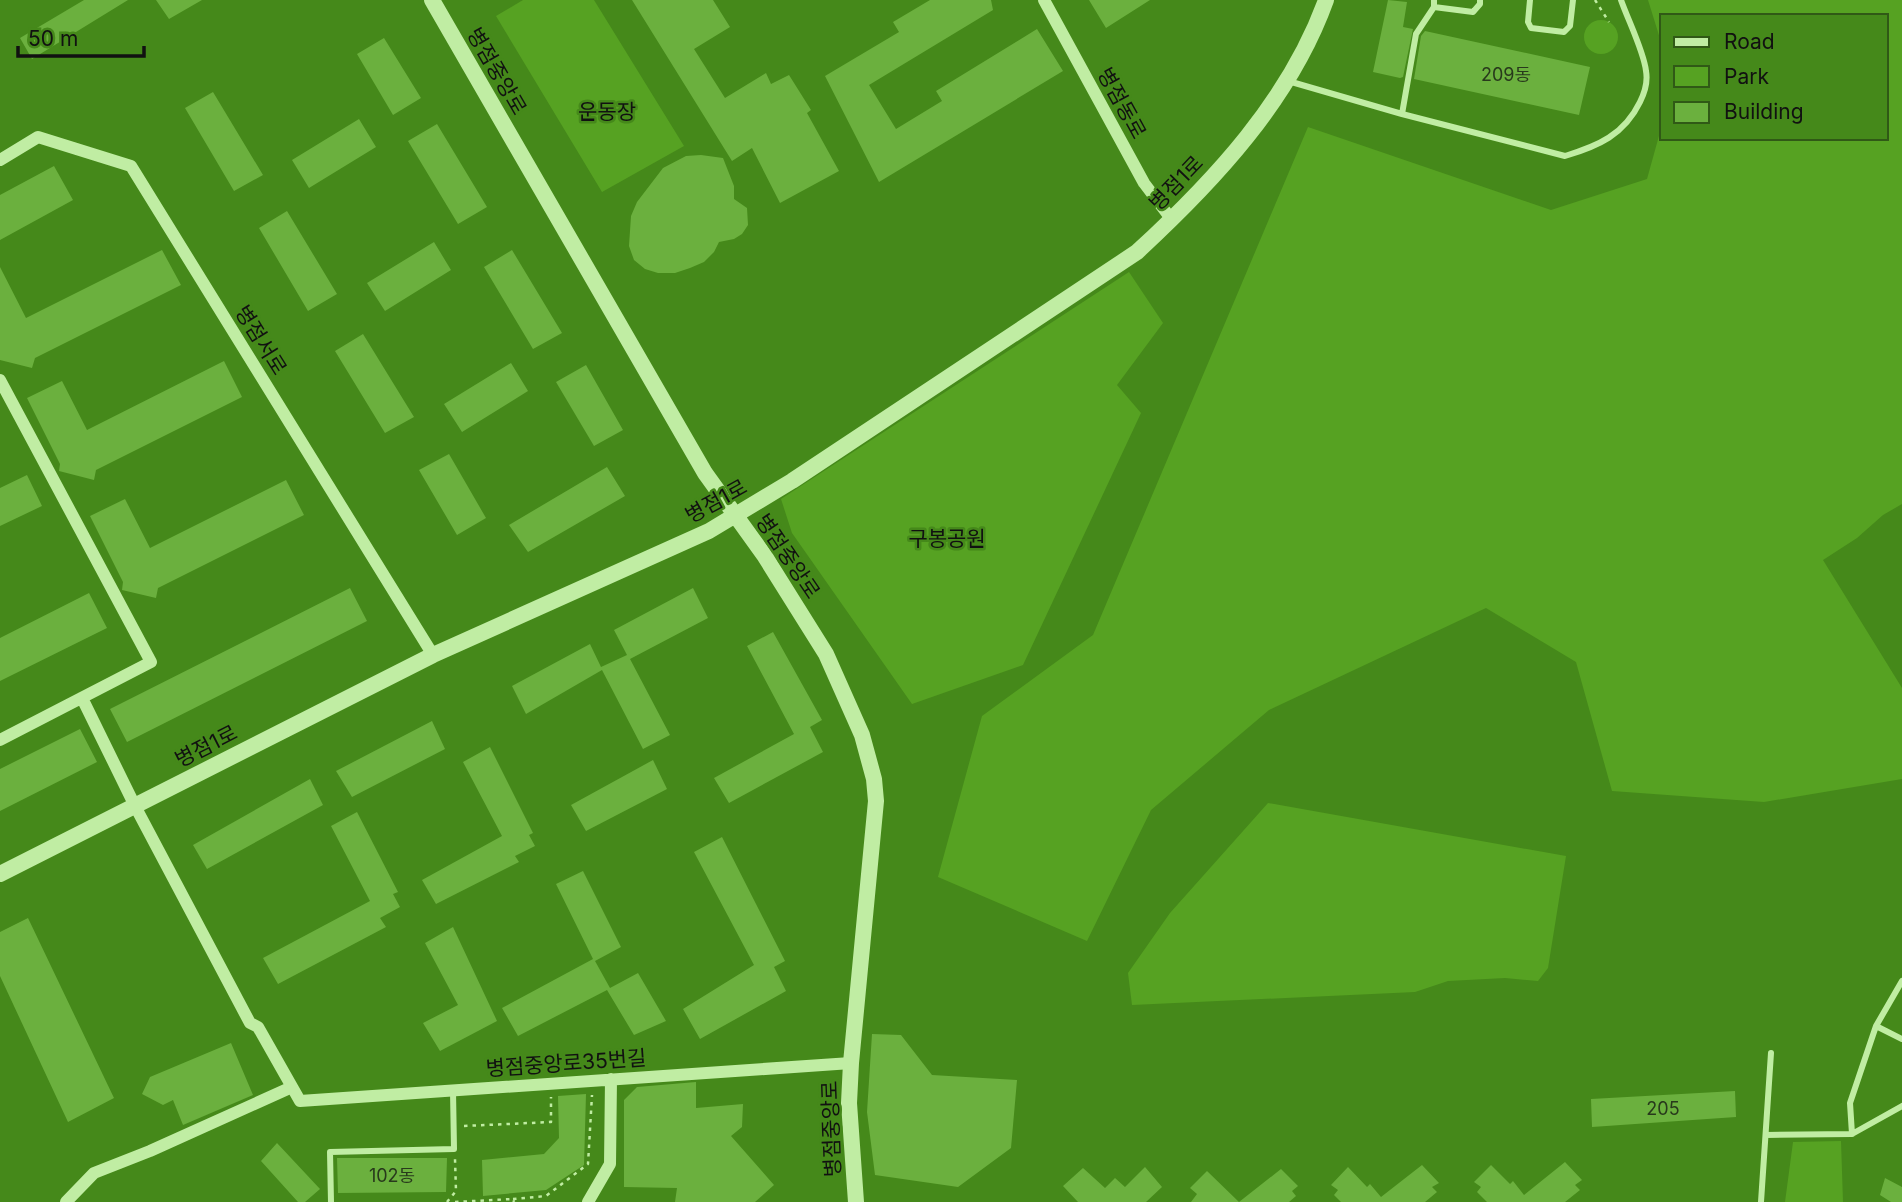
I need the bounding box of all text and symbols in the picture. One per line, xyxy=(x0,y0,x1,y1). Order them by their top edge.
scale bar xyxy=(18,14,144,58)
legend xyxy=(1660,14,1888,140)
street label: 병점중앙로 xyxy=(462,23,532,119)
text: 50 m xyxy=(28,26,78,51)
text: Road xyxy=(1724,29,1775,54)
street label: 병점동로 xyxy=(1092,63,1152,143)
house number: 209동 xyxy=(1481,64,1531,85)
text: Park xyxy=(1724,64,1769,89)
park label: 운동장 xyxy=(578,99,636,124)
text: Building xyxy=(1724,99,1804,124)
street label: 병점1로 xyxy=(1144,150,1208,216)
street label: 병점서로 xyxy=(230,301,292,379)
street label: 병점1로 xyxy=(681,474,751,528)
street label: 병점중앙로 xyxy=(751,509,825,603)
park label: 구봉공원 xyxy=(908,526,986,551)
street label: 병점1로 xyxy=(171,720,241,772)
street label: 병점중앙로35번길 xyxy=(485,1045,647,1081)
street label: 병점중앙로 xyxy=(817,1080,845,1178)
house number: 205 xyxy=(1646,1098,1680,1119)
house number: 102동 xyxy=(369,1165,415,1186)

